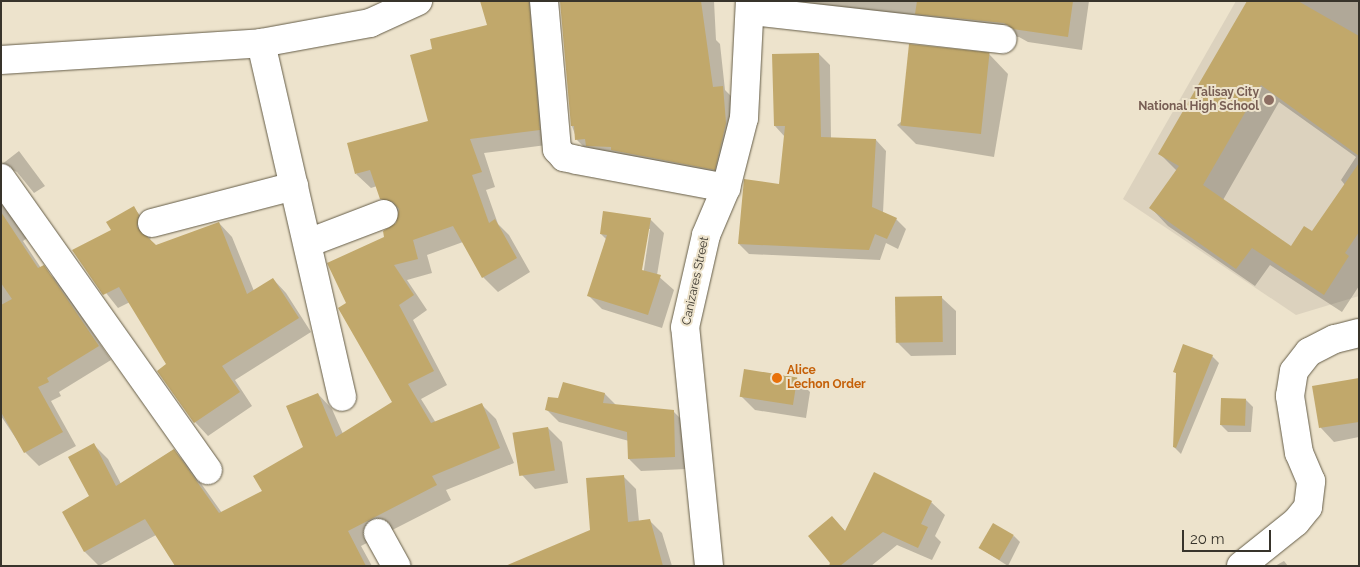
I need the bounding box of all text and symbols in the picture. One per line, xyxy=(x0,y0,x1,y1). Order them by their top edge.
place label: Talisay City National High School xyxy=(1138,86,1259,114)
marker: Talisay City National High School xyxy=(1263,94,1275,106)
street label: Canizares Street xyxy=(680,235,712,327)
place label: Alice Lechon Order xyxy=(787,364,866,392)
marker: Alice Lechon Order xyxy=(771,372,783,384)
scale bar xyxy=(1185,520,1274,552)
text: 20 m xyxy=(1190,530,1225,548)

